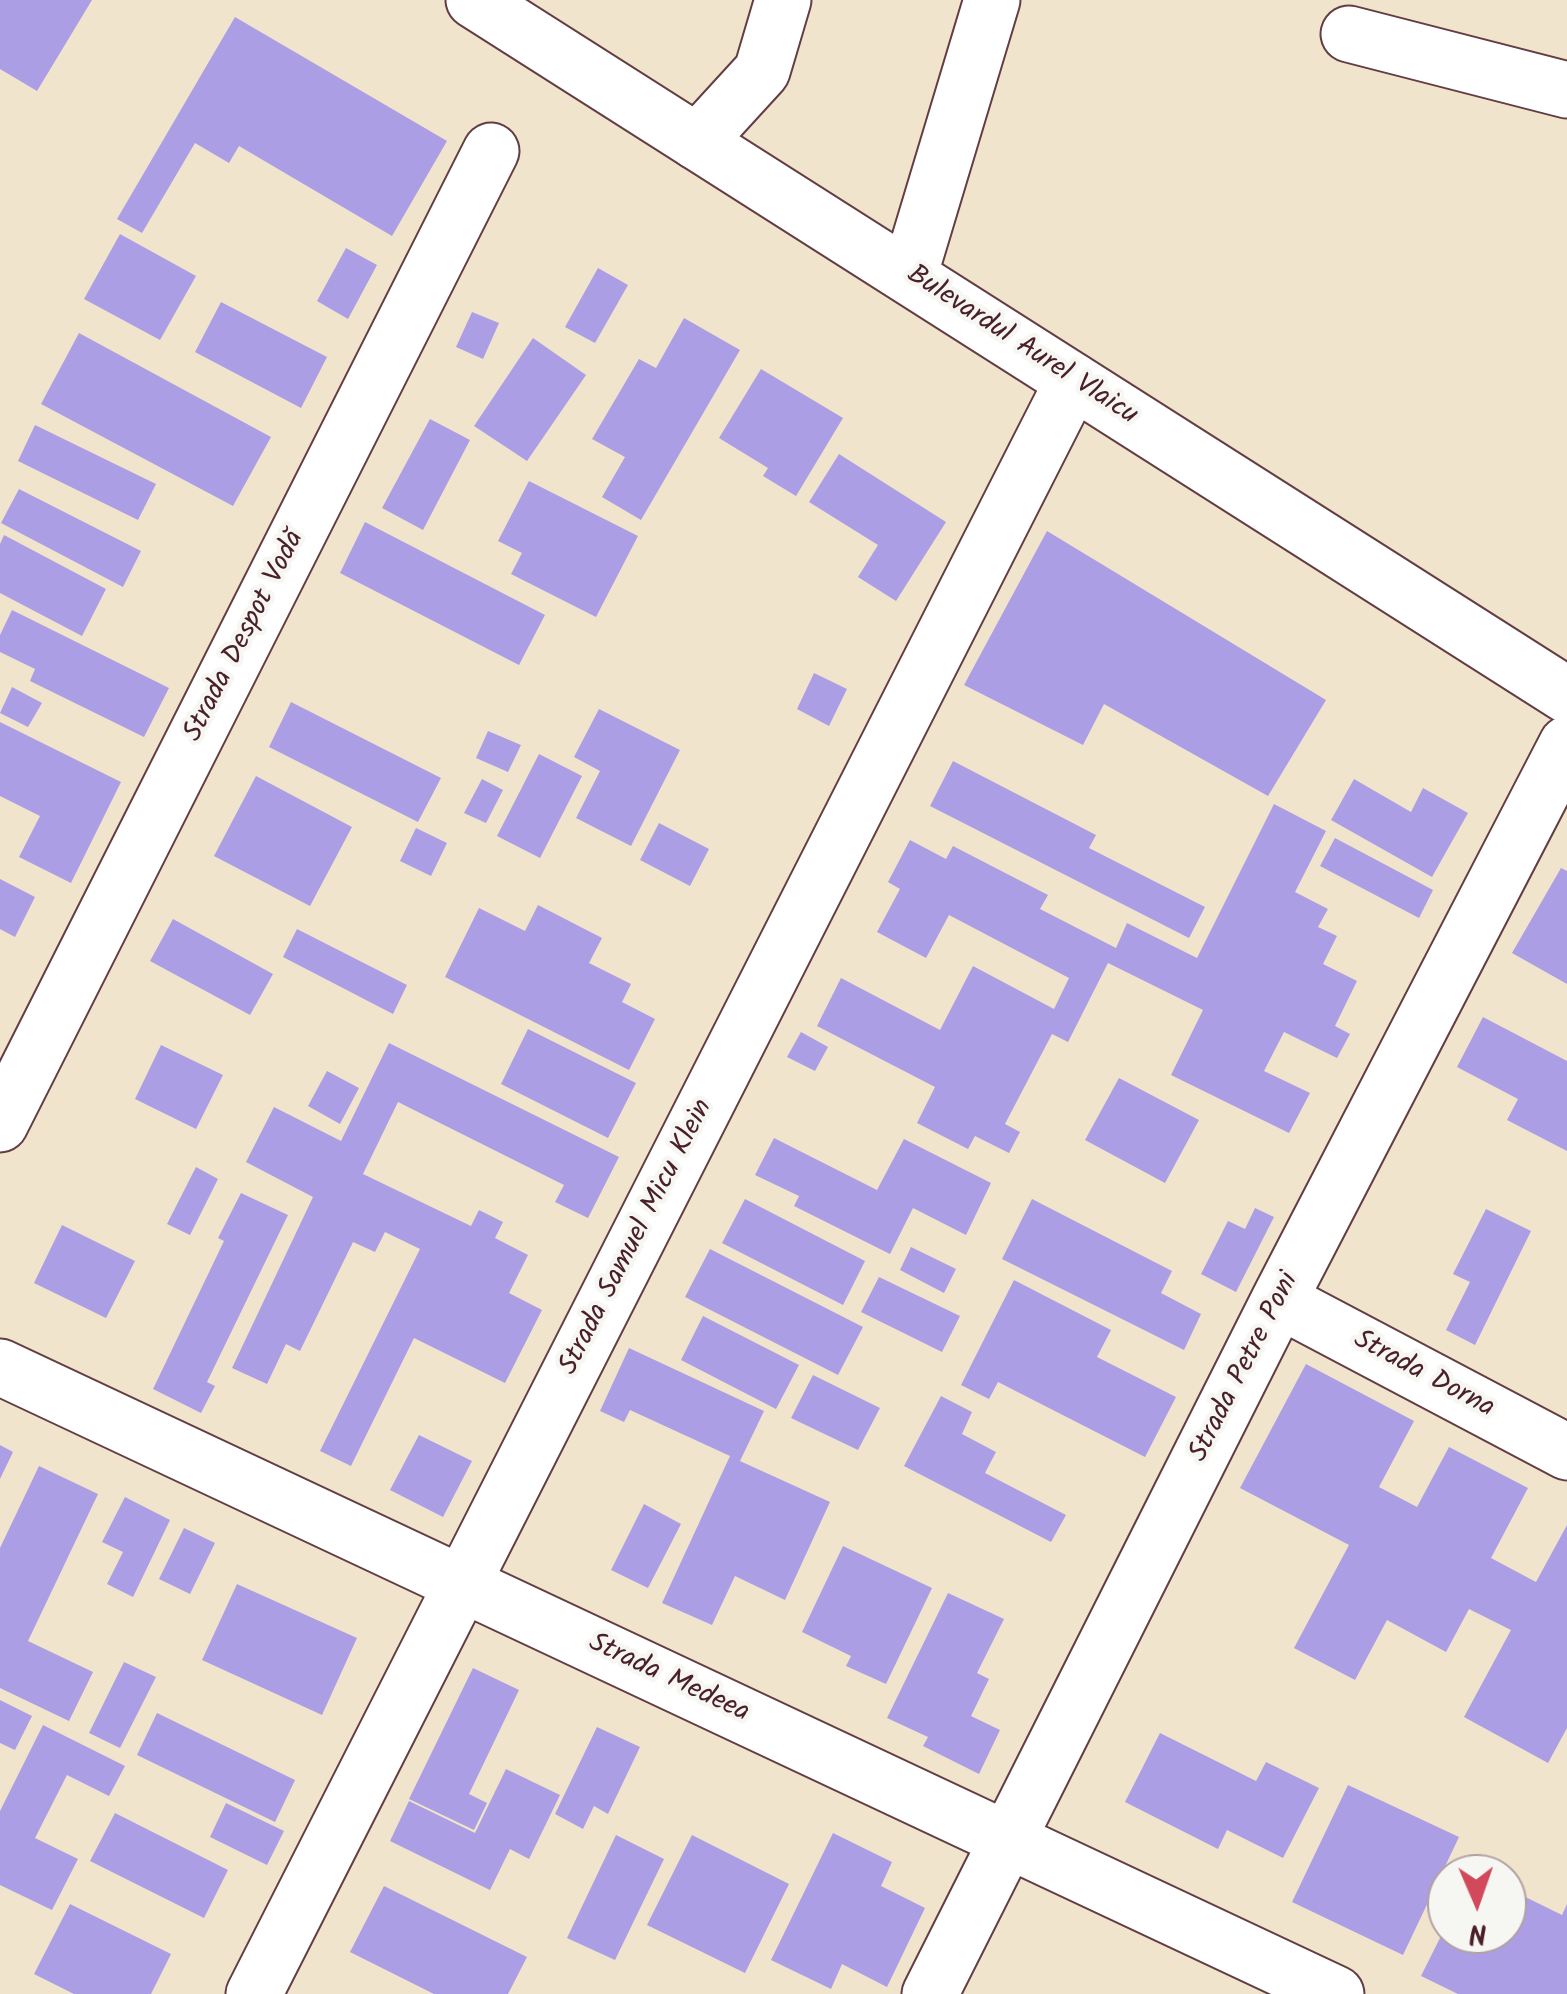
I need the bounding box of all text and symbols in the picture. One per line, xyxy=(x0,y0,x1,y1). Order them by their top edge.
street label: Bulevardul Aurel Vlaicu xyxy=(899,260,1143,434)
street label: Strada Despot Vodă xyxy=(178,526,314,748)
street label: Strada Samuel Micu Klein xyxy=(554,1095,722,1381)
street label: Strada Petre Poni xyxy=(1184,1268,1308,1468)
street label: Strada Dorna xyxy=(1347,1325,1499,1427)
street label: Strada Medeea xyxy=(582,1628,754,1732)
north arrow xyxy=(1427,1854,1527,1954)
text: N xyxy=(1468,1910,1488,1955)

